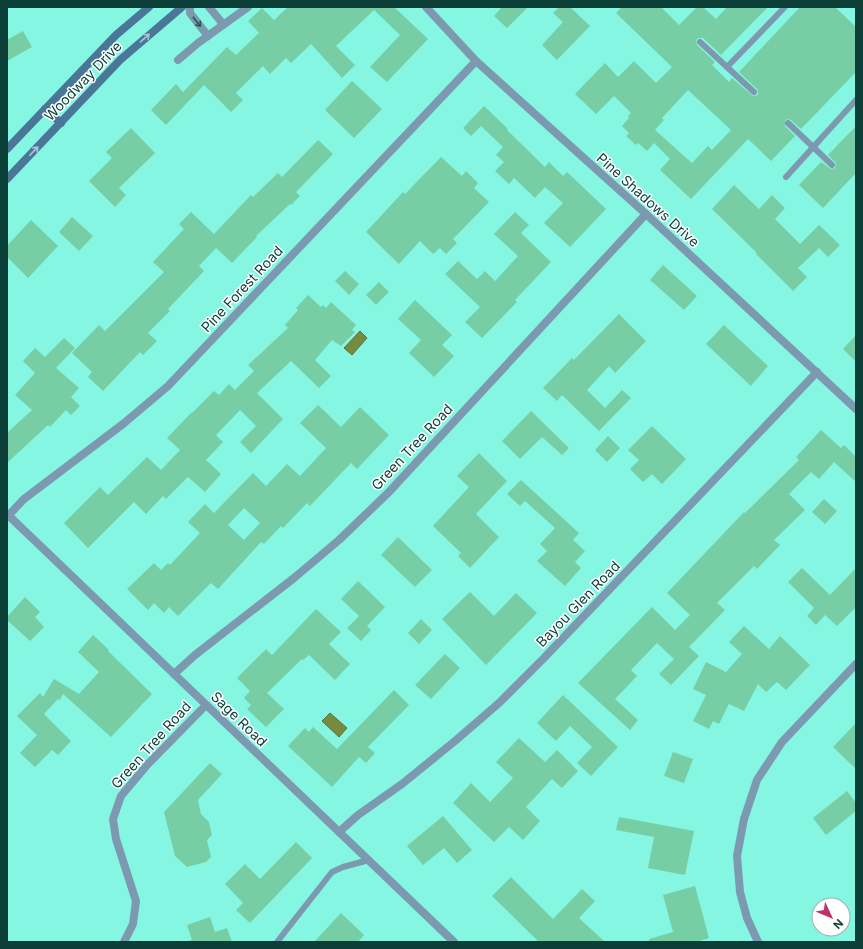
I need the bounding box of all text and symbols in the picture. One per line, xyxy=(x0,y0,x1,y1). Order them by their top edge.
one-way arrow xyxy=(193,16,201,27)
one-way arrow xyxy=(140,34,150,43)
street label: Woodway Drive xyxy=(40,37,125,124)
one-way arrow xyxy=(29,146,38,156)
street label: Pine Shadows Drive xyxy=(594,149,703,250)
street label: Pine Forest Road xyxy=(197,242,286,335)
street label: Green Tree Road xyxy=(367,400,456,493)
street label: Bayou Glen Road xyxy=(532,557,623,650)
street label: Sage Road xyxy=(208,688,271,750)
street label: Green Tree Road xyxy=(107,698,194,792)
north arrow xyxy=(811,897,851,937)
text: N xyxy=(830,916,846,932)

